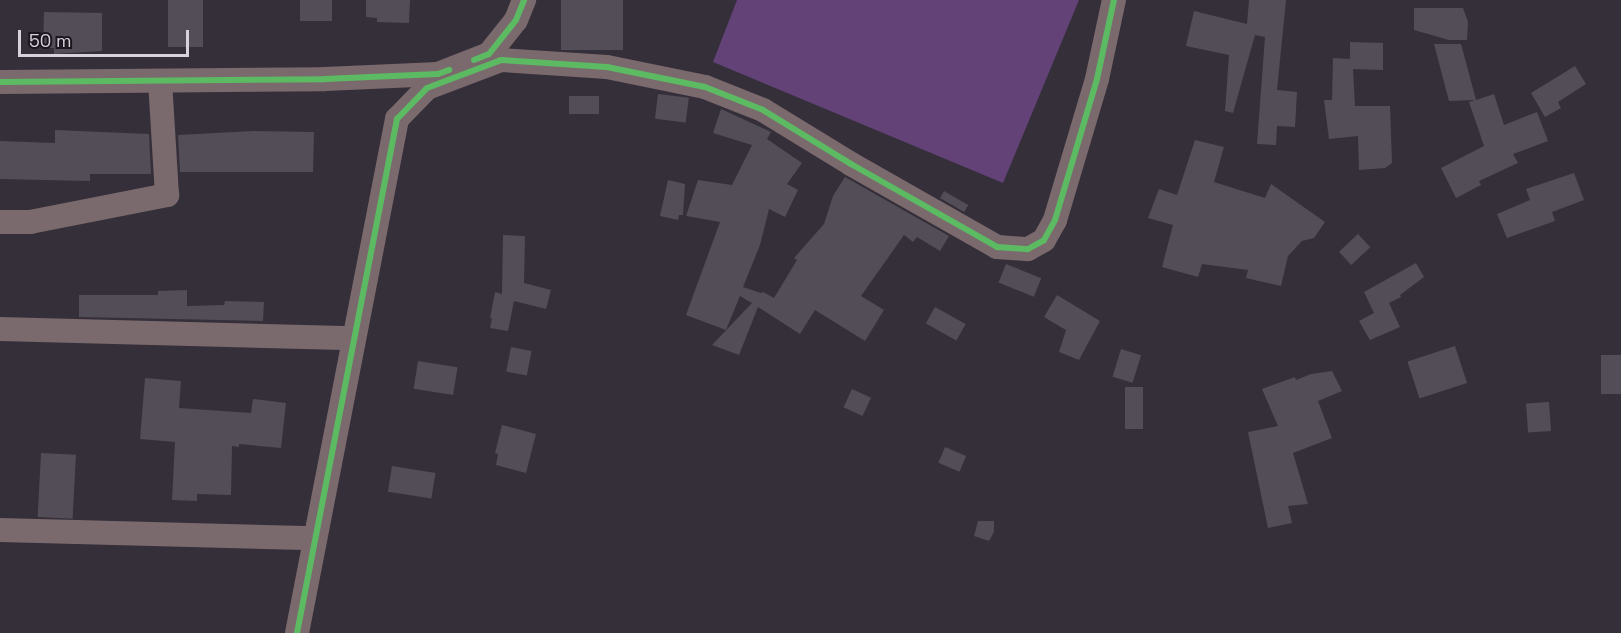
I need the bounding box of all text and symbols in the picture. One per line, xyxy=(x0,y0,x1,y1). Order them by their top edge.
scale bar xyxy=(21,18,192,56)
text: 50 m xyxy=(29,29,71,52)

